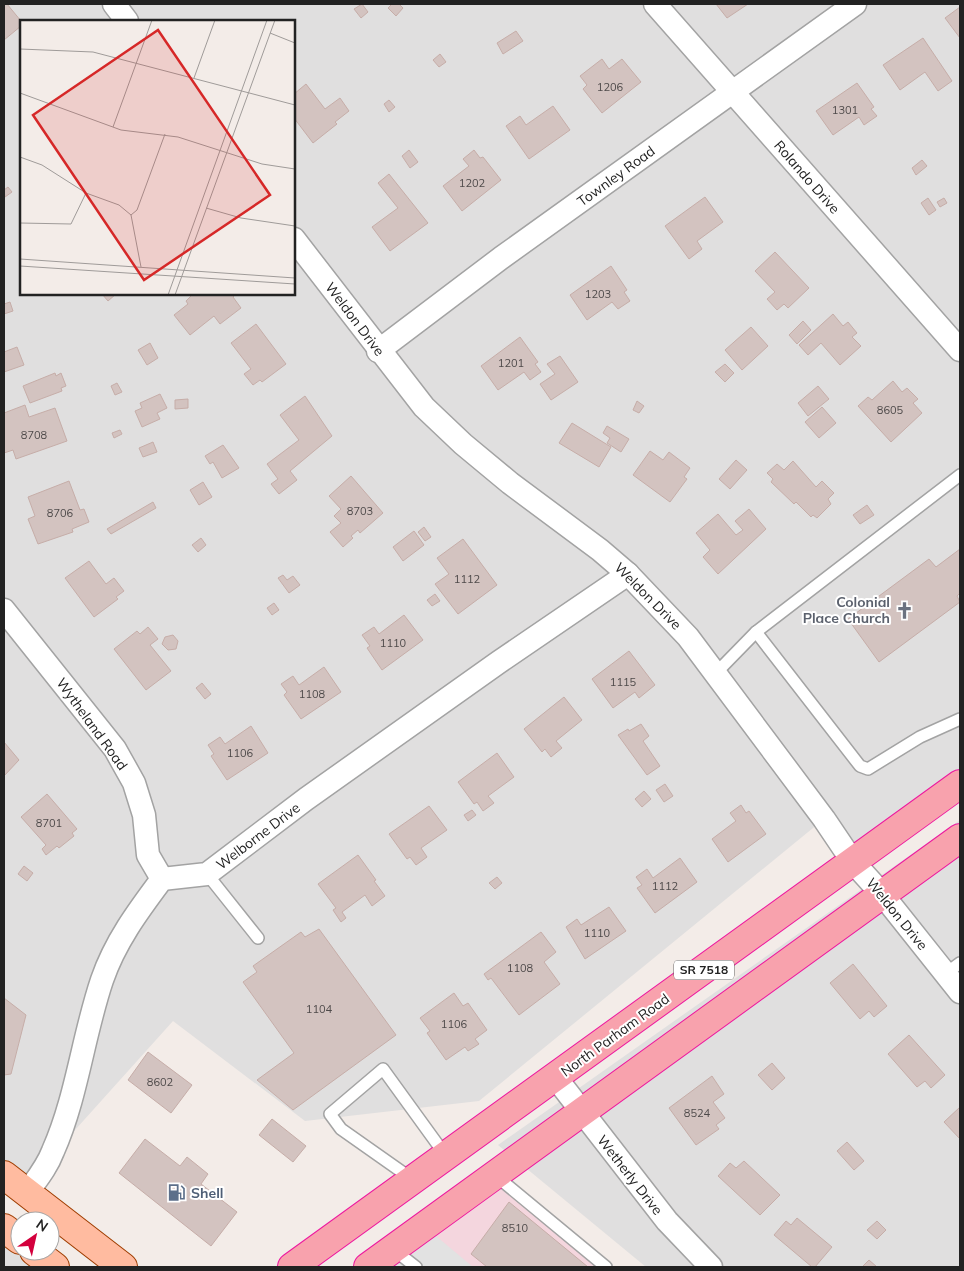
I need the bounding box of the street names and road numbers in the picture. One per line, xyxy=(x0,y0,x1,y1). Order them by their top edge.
street label: Rolando Drive xyxy=(770,137,844,217)
street label: Townley Road xyxy=(574,142,658,210)
street label: Weldon Drive xyxy=(321,279,389,359)
street label: Weldon Drive xyxy=(611,559,685,633)
street label: Wytheland Road xyxy=(52,674,132,774)
street label: Welborne Drive xyxy=(212,799,304,873)
street label: Weldon Drive xyxy=(862,874,932,954)
road number: SR 7518 xyxy=(674,960,734,980)
street label: North Parham Road xyxy=(557,990,673,1080)
street label: Wetherly Drive xyxy=(593,1131,667,1219)

